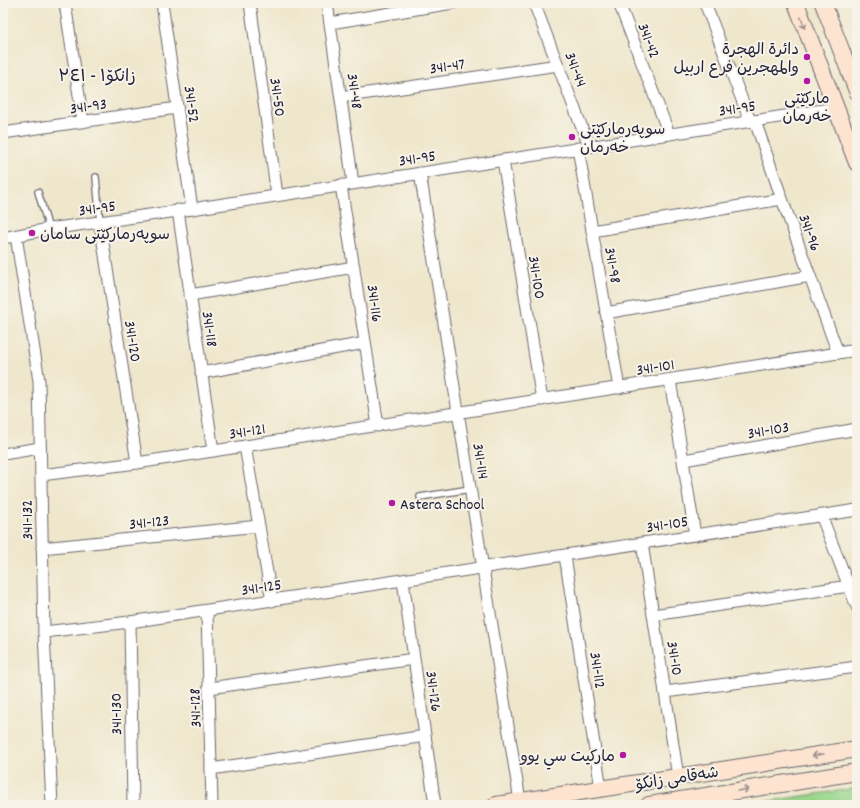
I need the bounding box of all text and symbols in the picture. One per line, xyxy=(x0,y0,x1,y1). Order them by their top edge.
one-way arrow xyxy=(800,17,808,29)
street label: 341-42 xyxy=(630,20,665,62)
place label: دائرة الهجرة والمهجرين فرع اربيل xyxy=(673,39,799,80)
street label: 341-44 xyxy=(557,49,592,91)
marker: دائرة الهجرة والمهجرين فرع اربيل xyxy=(802,52,812,62)
street label: 341-47 xyxy=(428,54,467,81)
district label: زانکۆ١ - ٣٤١ xyxy=(58,66,136,90)
street label: 341-48 xyxy=(340,72,367,111)
marker: مارکێتی خەرمان xyxy=(802,76,812,86)
street label: 341-50 xyxy=(262,77,291,118)
street label: 341-52 xyxy=(177,84,204,124)
place label: مارکێتی خەرمان xyxy=(782,88,832,129)
street label: 341-93 xyxy=(68,94,108,121)
street label: 341-95 xyxy=(717,95,758,124)
place label: سوپەرمارکێتی خەرمان xyxy=(580,119,665,160)
marker: سوپەرمارکێتی خەرمان xyxy=(567,132,577,142)
street label: 341-95 xyxy=(397,145,438,174)
street label: 341-95 xyxy=(77,195,118,223)
street label: 341-96 xyxy=(791,211,826,255)
place label: سوپەرمارکێتی سامان xyxy=(40,224,170,247)
marker: سوپەرمارکێتی سامان xyxy=(27,228,37,238)
street label: 341-98 xyxy=(597,245,626,285)
street label: 341-100 xyxy=(521,254,550,301)
street label: 341-116 xyxy=(360,283,388,324)
street label: 341-118 xyxy=(195,310,222,349)
street label: 341-120 xyxy=(117,319,146,364)
street label: 341-101 xyxy=(635,354,676,383)
street label: 341-103 xyxy=(746,416,791,446)
street label: 341-121 xyxy=(227,418,267,447)
street label: 341-114 xyxy=(465,442,494,481)
place label: Astera School xyxy=(400,494,485,517)
marker: Astera School xyxy=(387,498,397,508)
street label: 341-132 xyxy=(17,500,40,540)
street label: 341-123 xyxy=(128,510,171,537)
street label: 341-105 xyxy=(645,511,690,540)
street label: 341-125 xyxy=(240,574,283,603)
street label: 341-10 xyxy=(659,639,688,677)
street label: 341-112 xyxy=(582,650,611,690)
street label: 341-126 xyxy=(418,669,447,713)
street label: 341-128 xyxy=(184,688,209,728)
street label: 341-130 xyxy=(106,693,129,735)
place label: ماركيت سي يوو xyxy=(518,746,615,770)
marker: ماركيت سي يوو xyxy=(618,750,628,760)
one-way arrow xyxy=(812,751,825,759)
street label: شەقامی زانکۆ xyxy=(632,762,721,798)
one-way arrow xyxy=(736,786,749,794)

